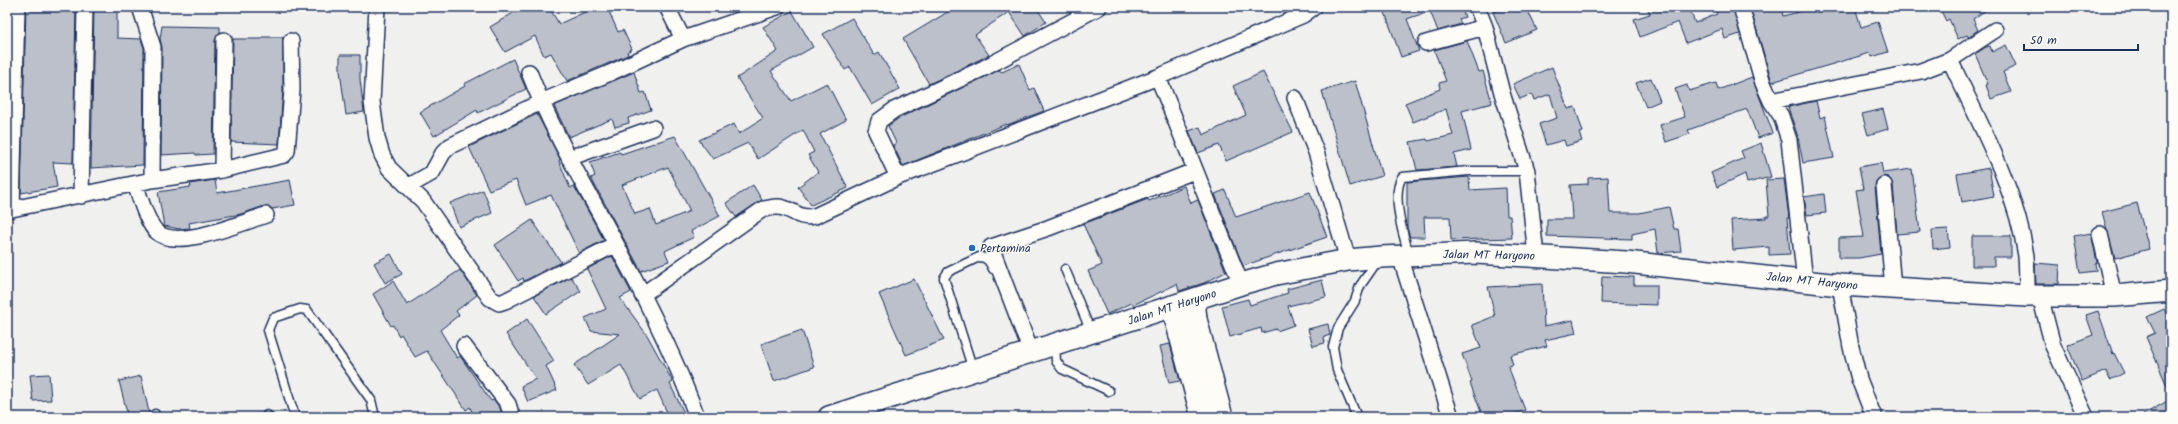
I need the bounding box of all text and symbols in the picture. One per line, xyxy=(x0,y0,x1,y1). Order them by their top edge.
scale bar xyxy=(2024,26,2138,52)
text: 50 m xyxy=(2030,31,2057,50)
place label: Pertamina xyxy=(980,239,1031,258)
marker: Pertamina xyxy=(967,243,977,253)
street label: Jalan MT Haryono xyxy=(1443,245,1535,266)
street label: Jalan MT Haryono xyxy=(1765,267,1859,296)
street label: Jalan MT Haryono xyxy=(1125,284,1219,331)

